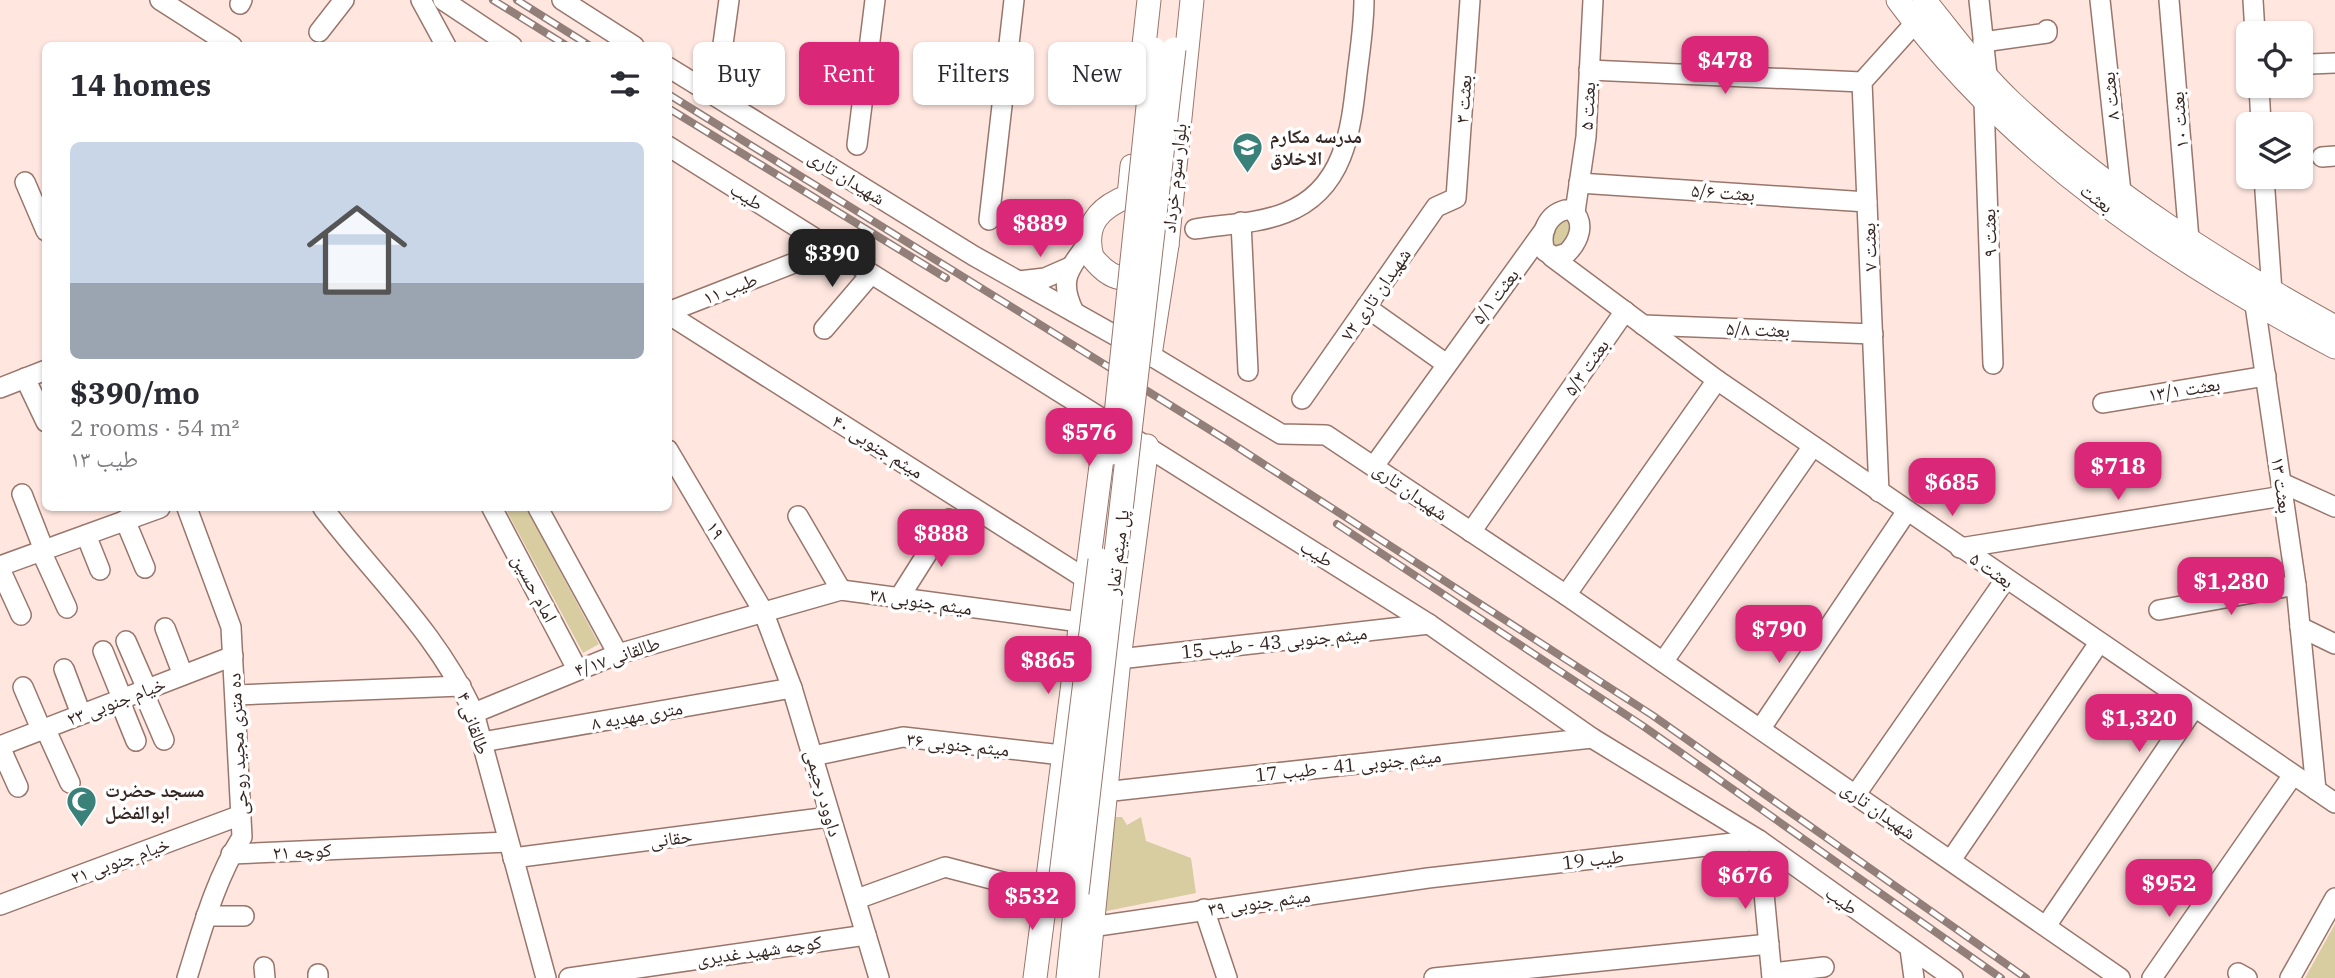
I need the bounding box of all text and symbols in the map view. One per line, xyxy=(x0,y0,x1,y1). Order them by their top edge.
map controls xyxy=(2236,21,2313,189)
button: locate xyxy=(2236,21,2313,98)
pin: $478 xyxy=(1684,36,1766,96)
chip: Buy xyxy=(693,42,785,105)
chip: Rent xyxy=(799,42,899,105)
chip: Filters xyxy=(913,42,1034,105)
chip: New xyxy=(1048,42,1146,105)
text: $478 xyxy=(1697,44,1753,74)
text: 14 homes xyxy=(70,65,211,104)
icon: filters xyxy=(606,65,644,103)
street label: بعثت ۸ xyxy=(2096,71,2124,121)
street label: بعثت ۳ xyxy=(1449,74,1477,124)
street label: بعثت ۵ xyxy=(1574,81,1600,131)
street label: بعثت ۱۰ xyxy=(2165,91,2193,149)
button: layers xyxy=(2236,112,2313,189)
street label: بلوار سوم خرداد xyxy=(1156,122,1194,234)
place label: مدرسه مکارم الاخلاق xyxy=(1270,124,1362,170)
school or university icon: مدرسه مکارم الاخلاق xyxy=(1230,130,1264,174)
street label: شهیدان تاری xyxy=(804,144,890,210)
street label: طیب xyxy=(726,176,768,216)
street label: بعثت ۵/۶ xyxy=(1690,178,1756,206)
street label: بعثت xyxy=(2076,178,2118,218)
icon: home xyxy=(294,187,420,313)
pin: $889 xyxy=(999,200,1081,259)
text: $889 xyxy=(1012,207,1068,237)
street label: بعثت ۹ xyxy=(1976,208,2002,258)
street label: بعثت ۷ xyxy=(1856,222,1882,272)
pin: $390 xyxy=(791,230,873,289)
text: $390 xyxy=(804,237,860,267)
street label: شهیدان تاری ۷۲ xyxy=(1334,243,1416,345)
street label: بعثت ۵/۱ xyxy=(1466,263,1524,329)
street label: طیب ۱۱ xyxy=(699,267,761,309)
street label: بعثت ۵/۸ xyxy=(1726,316,1790,342)
street label: بعثت ۵/۳ xyxy=(1558,334,1614,400)
street label: بعثت ۱۳/۱ xyxy=(2146,371,2222,407)
text: $390/mo xyxy=(70,373,200,412)
pin: $576 xyxy=(1048,408,1130,468)
street label: میثم جنوبی ۴۰ xyxy=(827,409,928,484)
text: 2 rooms · 54 m² xyxy=(70,412,240,442)
text: $576 xyxy=(1061,416,1117,446)
pin: $718 xyxy=(2077,442,2159,502)
text: طیب ۱۳ xyxy=(70,443,138,473)
text: $718 xyxy=(2090,450,2146,480)
street label: بعثت ۱۳ xyxy=(2266,455,2298,515)
street label: شهیدان تاری xyxy=(1369,456,1453,526)
pin: $685 xyxy=(1911,458,1993,518)
text: $685 xyxy=(1924,466,1980,496)
street label: پل میثم تمار xyxy=(1100,508,1135,597)
pin: $888 xyxy=(900,510,982,569)
street label: ۱۹ xyxy=(701,517,731,543)
text: $888 xyxy=(913,517,969,547)
street label: طیب xyxy=(1296,534,1338,572)
street label: بعثت ۵ xyxy=(1965,546,2019,594)
street label: امام حسین xyxy=(505,550,563,627)
pin: $1,280 xyxy=(2174,558,2288,617)
text: $1,280 xyxy=(2193,565,2269,595)
street label: میثم جنوبی ۳۸ xyxy=(868,582,974,621)
pin: $790 xyxy=(1738,606,1820,665)
text: $790 xyxy=(1751,613,1807,643)
street label: میثم جنوبی 43 - طیب 15 xyxy=(1180,620,1368,665)
street label: طالقانی ۴/۱۷ xyxy=(571,630,663,682)
pin: $865 xyxy=(1007,636,1089,696)
text: $865 xyxy=(1020,644,1076,674)
street label: خیام جنوبی ۲۳ xyxy=(63,671,169,733)
street label: ده متری مجید روحی xyxy=(221,672,253,816)
street label: طالقانی ۴ xyxy=(452,688,496,758)
pin: $1,320 xyxy=(2082,694,2196,754)
street label: ۸ متری مهدیه xyxy=(589,695,685,735)
text: $1,320 xyxy=(2101,702,2177,732)
street label: میثم جنوبی ۳۶ xyxy=(905,727,1011,762)
street label: میثم جنوبی 41 - طیب 17 xyxy=(1254,743,1442,788)
street label: داوود رحیمی xyxy=(800,747,848,840)
street label: شهیدان تاری xyxy=(1837,775,1921,845)
place label: مسجد حضرت ابوالفضل xyxy=(105,778,205,824)
mosque icon: مسجد حضرت ابوالفضل xyxy=(65,784,99,828)
street label: حقانی xyxy=(648,823,694,853)
street label: خیام جنوبی ۲۱ xyxy=(67,831,174,891)
street label: کوچه ۲۱ xyxy=(272,837,332,865)
street label: طیب 19 xyxy=(1561,843,1625,875)
pin: $676 xyxy=(1704,852,1786,911)
text: $676 xyxy=(1717,859,1773,889)
pin: $952 xyxy=(2128,860,2210,919)
text: $952 xyxy=(2141,867,2197,897)
pin: $532 xyxy=(991,872,1073,932)
text: $532 xyxy=(1004,880,1060,910)
street label: طیب xyxy=(1821,880,1863,920)
street label: میثم جنوبی ۳۹ xyxy=(1206,883,1312,922)
street label: کوچه شهید غدیری xyxy=(695,929,823,971)

